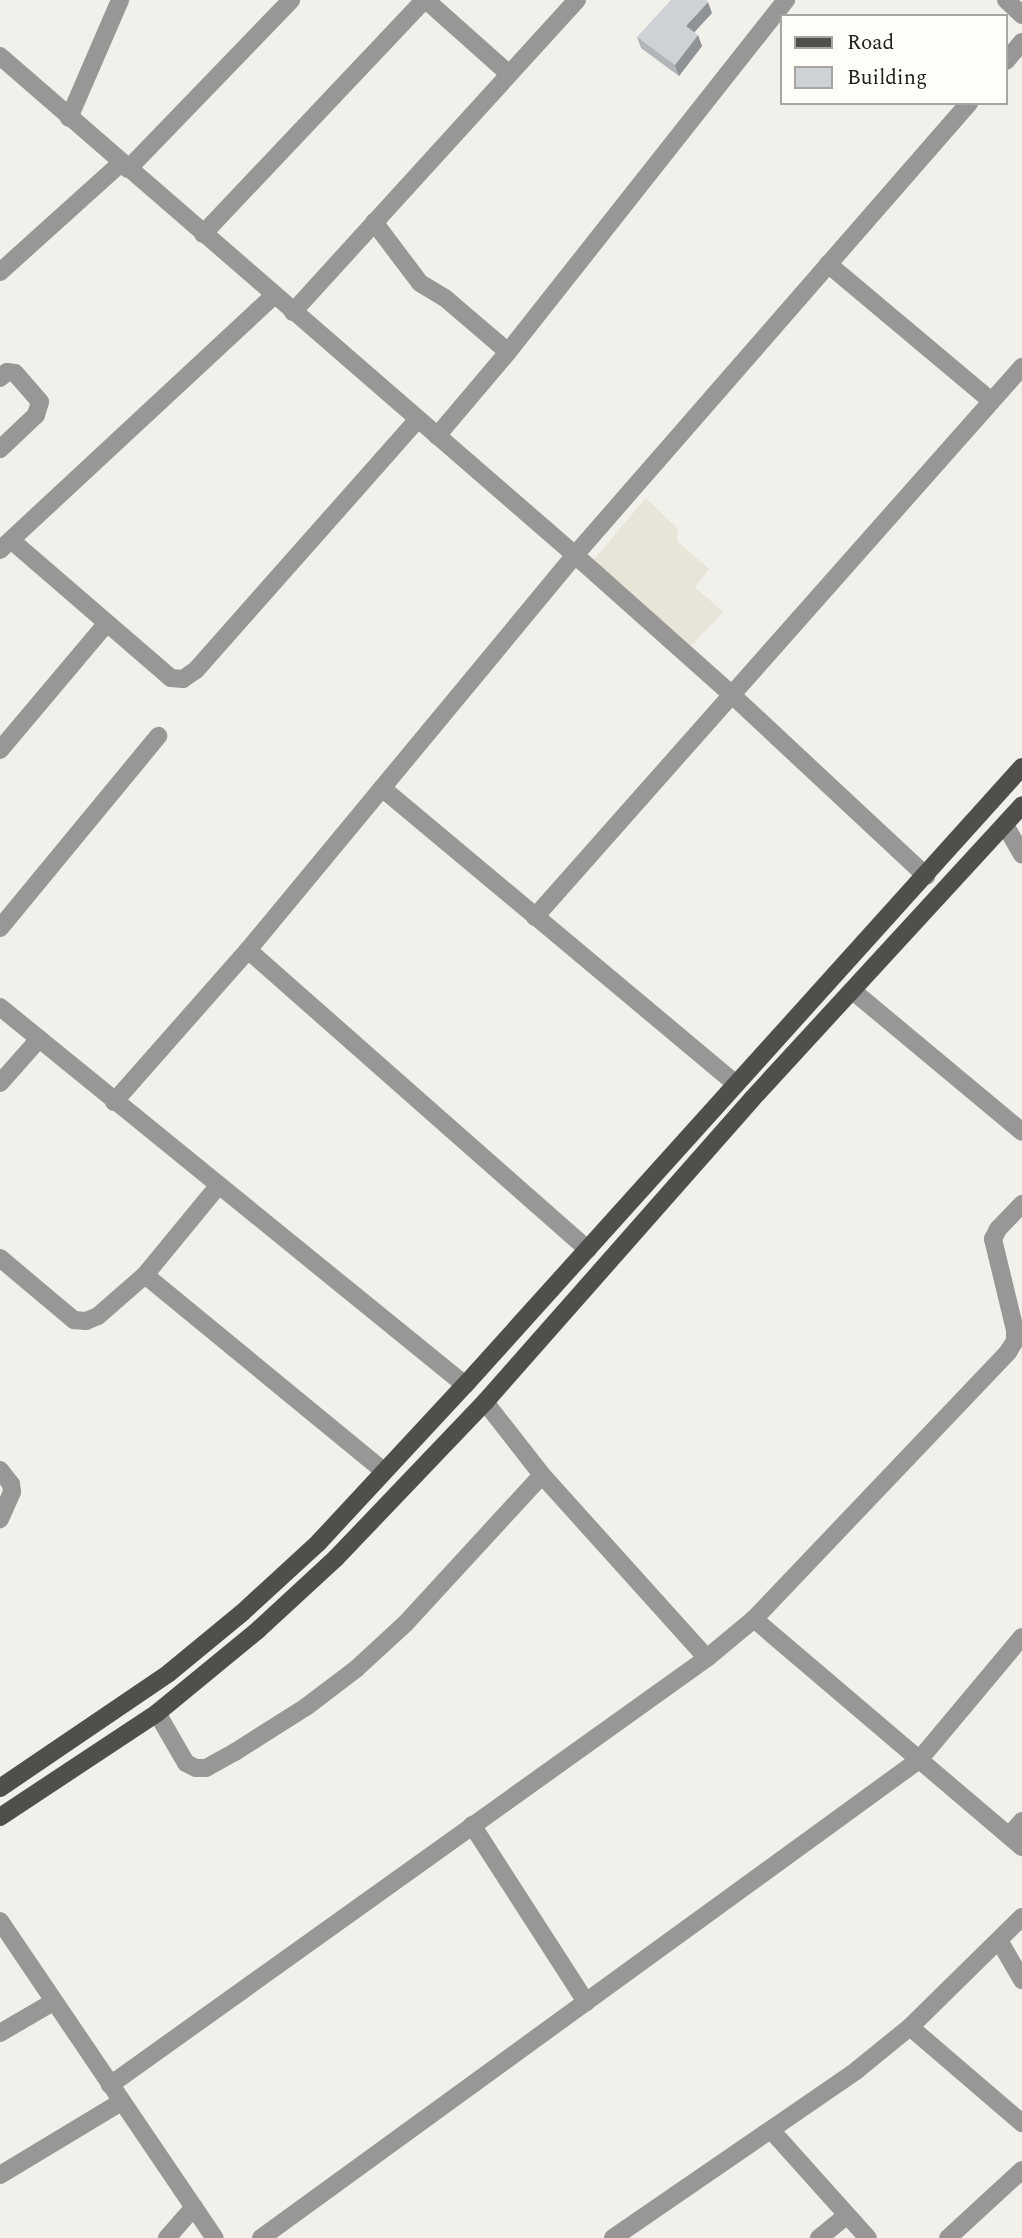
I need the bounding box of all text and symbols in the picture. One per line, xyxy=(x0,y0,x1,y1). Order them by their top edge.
legend xyxy=(780,14,1008,105)
text: Road xyxy=(847,27,894,59)
text: Building xyxy=(847,62,927,94)

